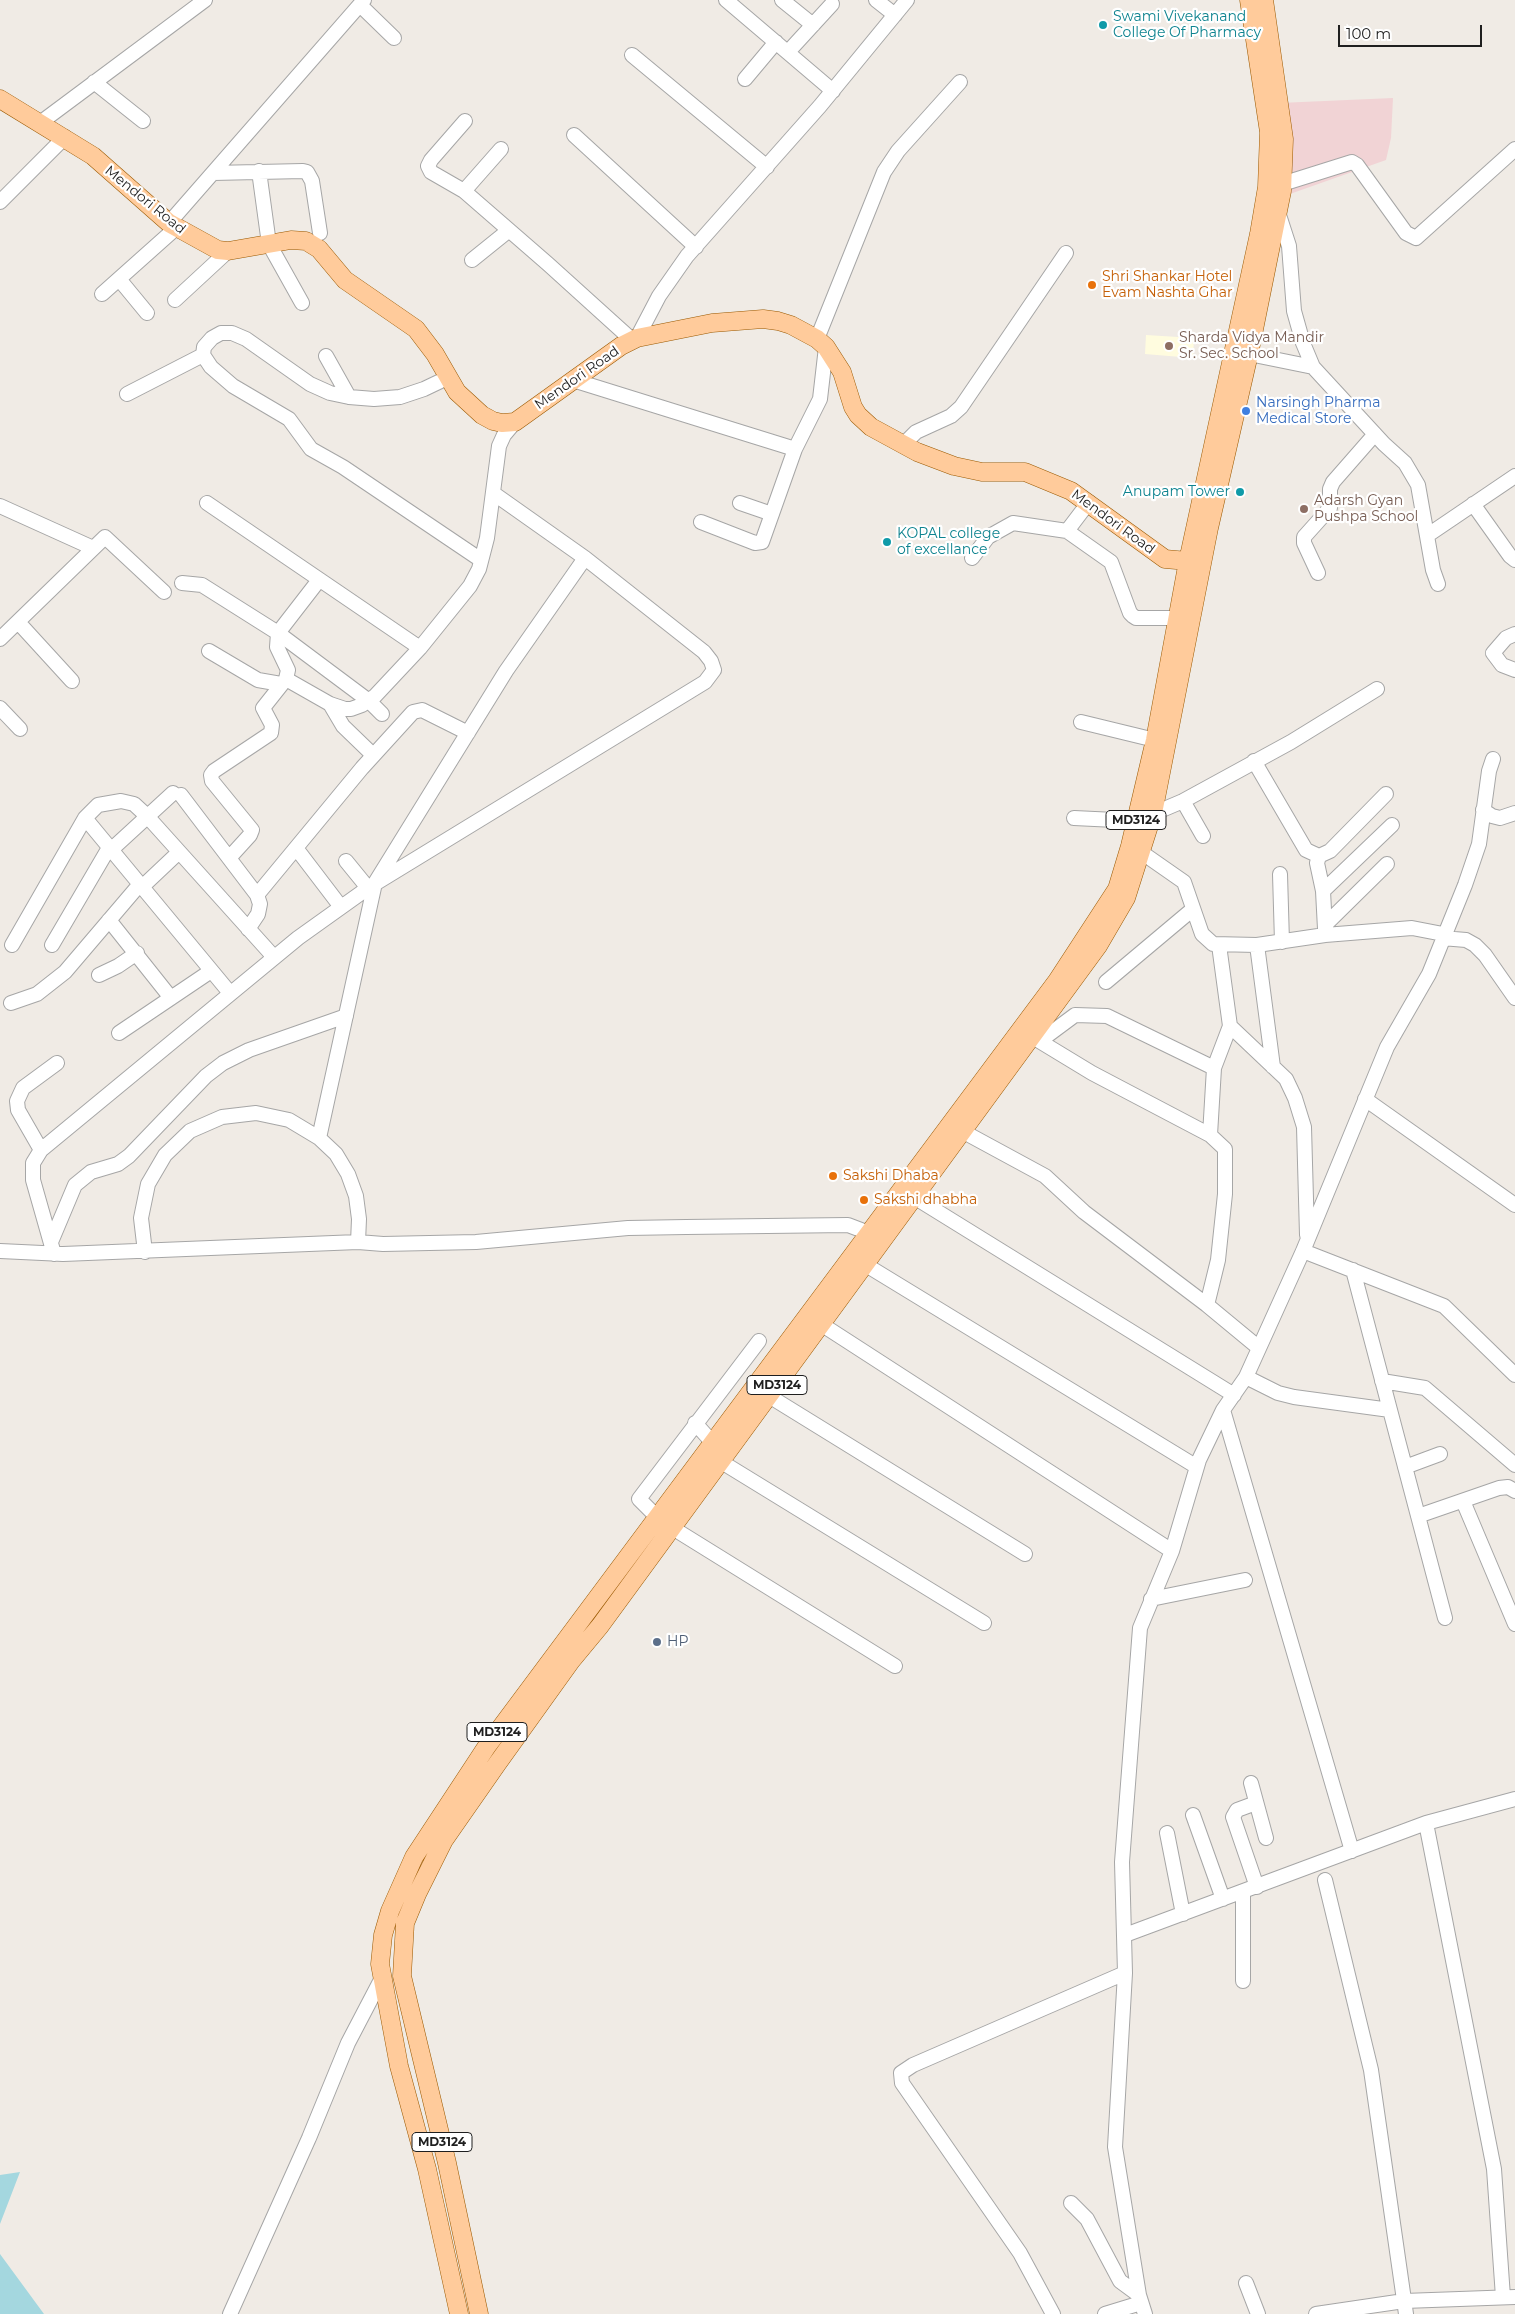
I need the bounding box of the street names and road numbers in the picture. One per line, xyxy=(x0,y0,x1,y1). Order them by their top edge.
street label: Mendori Road xyxy=(101,162,189,238)
street label: Mendori Road xyxy=(532,343,622,413)
street label: Mendori Road xyxy=(1068,486,1158,558)
road number: MD3124 xyxy=(1106,810,1166,830)
road number: MD3124 xyxy=(747,1376,807,1394)
road number: MD3124 xyxy=(467,1722,527,1741)
road number: MD3124 xyxy=(412,2132,472,2152)

